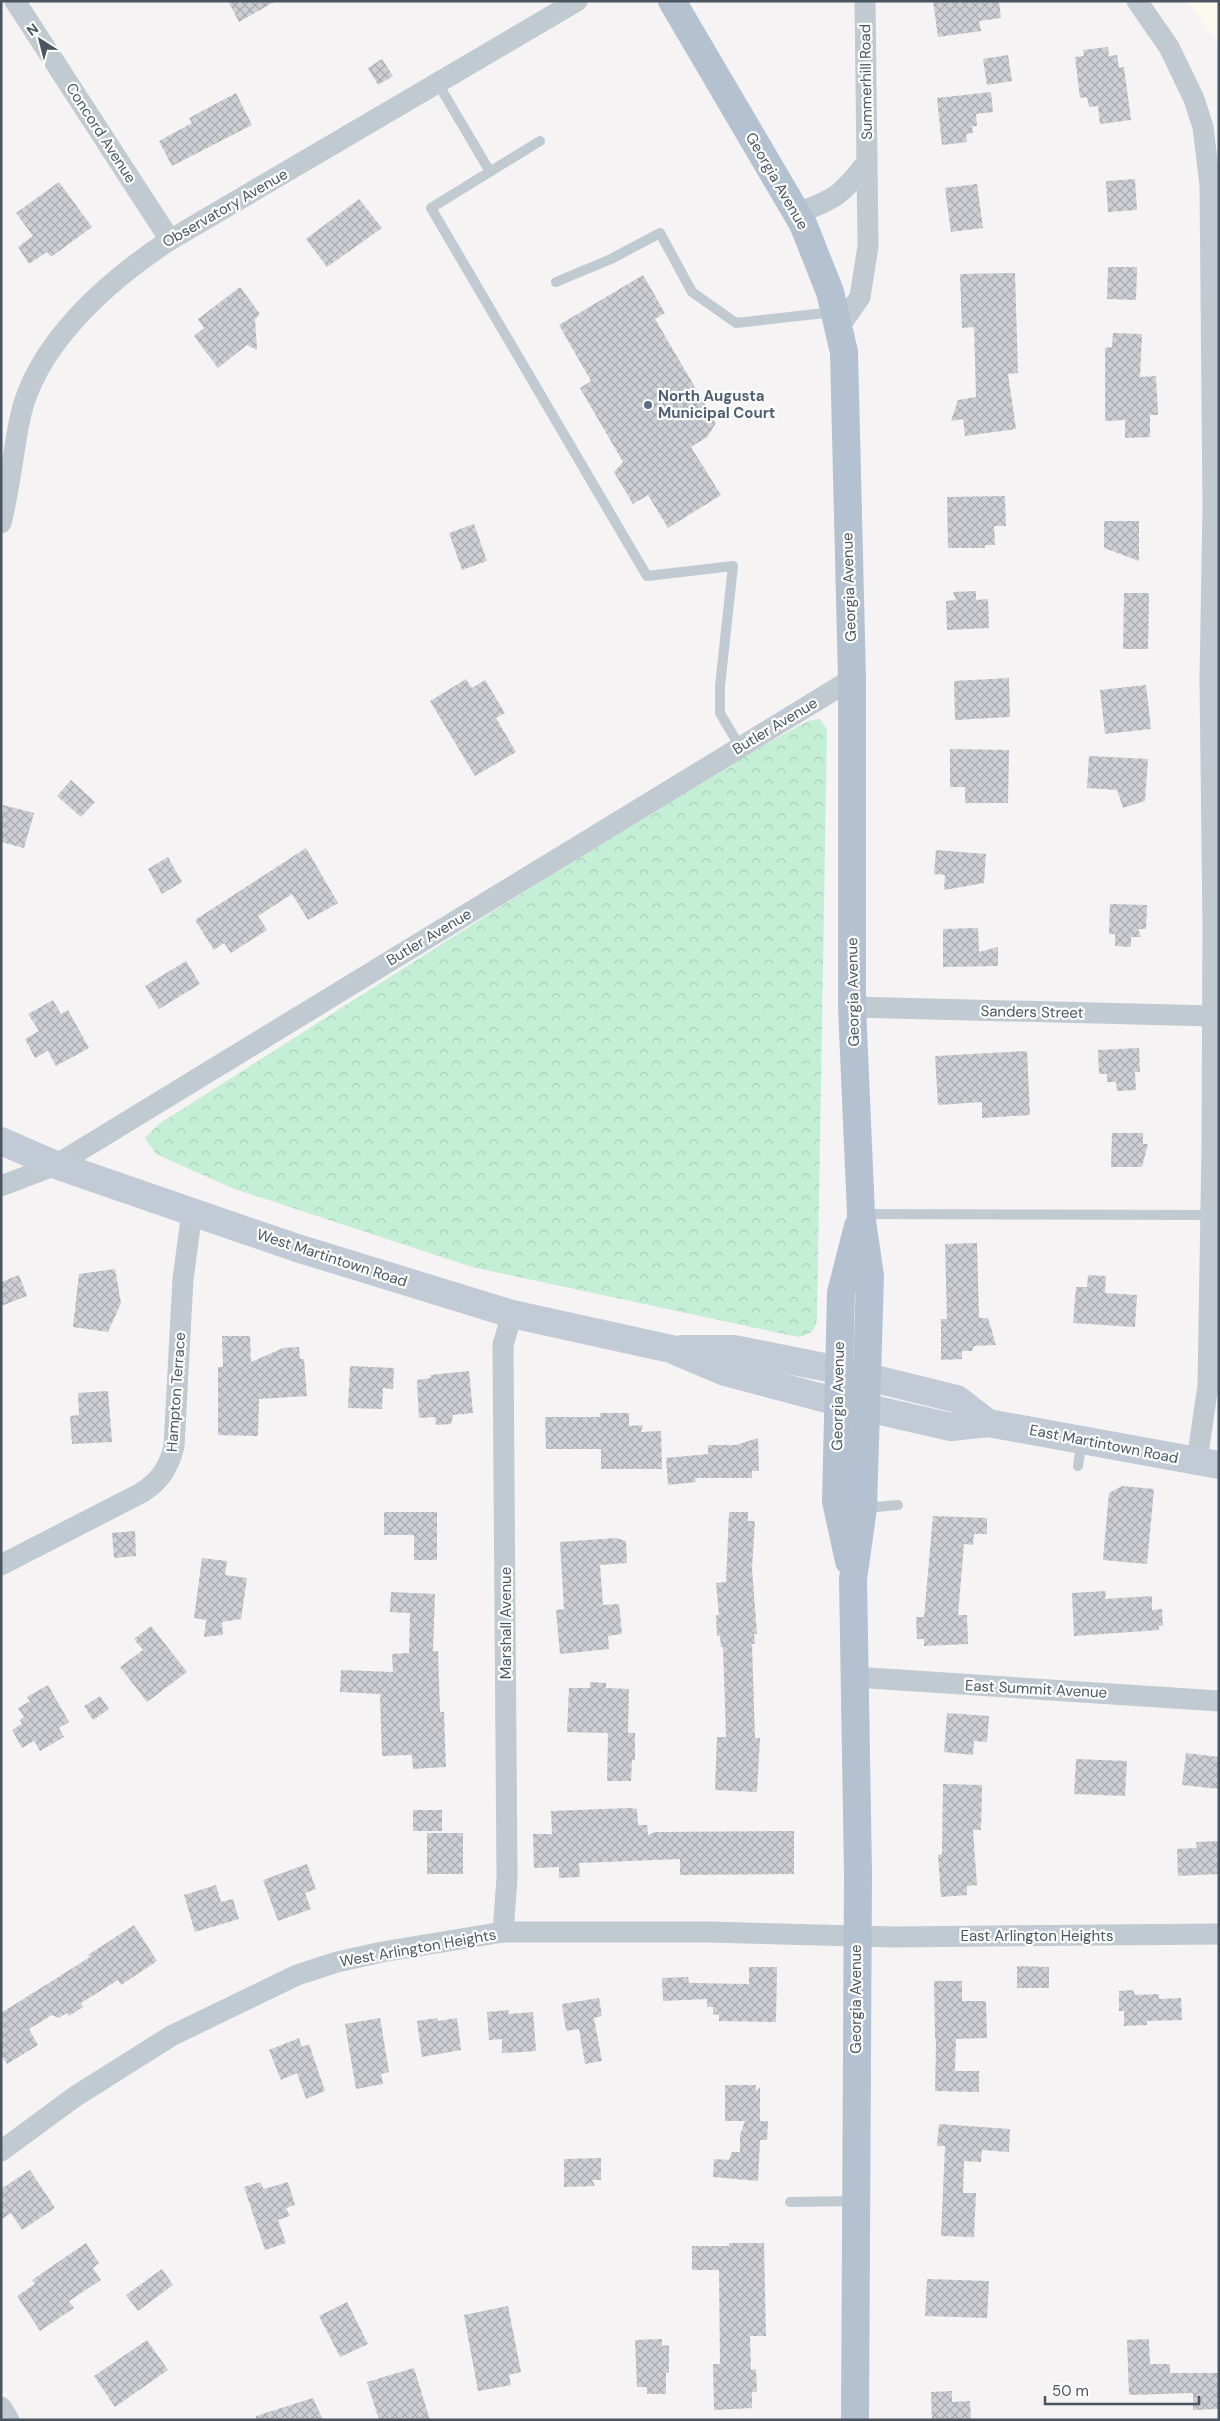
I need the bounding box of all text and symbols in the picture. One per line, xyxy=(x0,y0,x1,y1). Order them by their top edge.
north arrow xyxy=(15,15,65,65)
text: N xyxy=(23,19,42,40)
street label: Summerhill Road xyxy=(855,24,877,140)
street label: Concord Avenue xyxy=(61,79,141,187)
street label: Georgia Avenue xyxy=(741,129,813,233)
street label: Observatory Avenue xyxy=(159,164,291,252)
place label: North Augusta Municipal Court xyxy=(658,386,775,423)
marker: North Augusta Municipal Court xyxy=(642,399,654,411)
street label: Georgia Avenue xyxy=(837,532,861,642)
street label: Butler Avenue xyxy=(729,693,821,759)
street label: Butler Avenue xyxy=(383,904,475,970)
street label: Georgia Avenue xyxy=(842,937,864,1047)
street label: Sanders Street xyxy=(980,1001,1084,1023)
street label: West Martintown Road xyxy=(254,1224,410,1292)
street label: Hampton Terrace xyxy=(162,1331,190,1453)
street label: Georgia Avenue xyxy=(827,1341,849,1451)
street label: East Martintown Road xyxy=(1028,1420,1180,1468)
street label: Marshall Avenue xyxy=(496,1567,516,1679)
street label: East Summit Avenue xyxy=(964,1675,1108,1703)
street label: West Arlington Heights xyxy=(338,1924,498,1972)
street label: East Arlington Heights xyxy=(960,1926,1114,1946)
street label: Georgia Avenue xyxy=(846,1944,866,2054)
scale bar xyxy=(1045,2374,1199,2406)
text: 50 m xyxy=(1052,2381,1089,2401)

